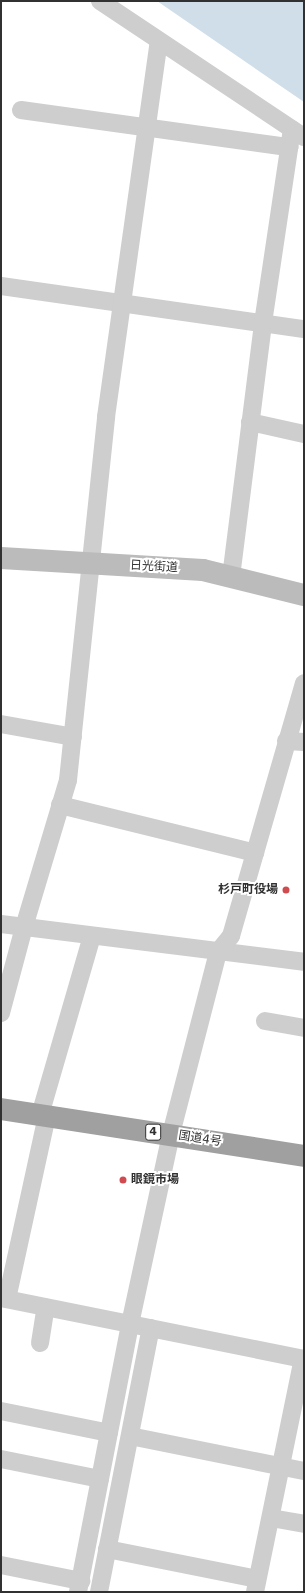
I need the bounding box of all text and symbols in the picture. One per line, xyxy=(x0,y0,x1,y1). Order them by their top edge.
street label: 日光街道 xyxy=(130,559,178,575)
place label: 杉戸町役場 xyxy=(218,883,278,897)
marker: 杉戸町役場 xyxy=(281,885,291,895)
road number: 4 xyxy=(145,1123,161,1141)
street label: 国道4号 xyxy=(177,1128,223,1150)
place label: 眼鏡市場 xyxy=(131,1173,179,1187)
marker: 眼鏡市場 xyxy=(118,1175,128,1185)

